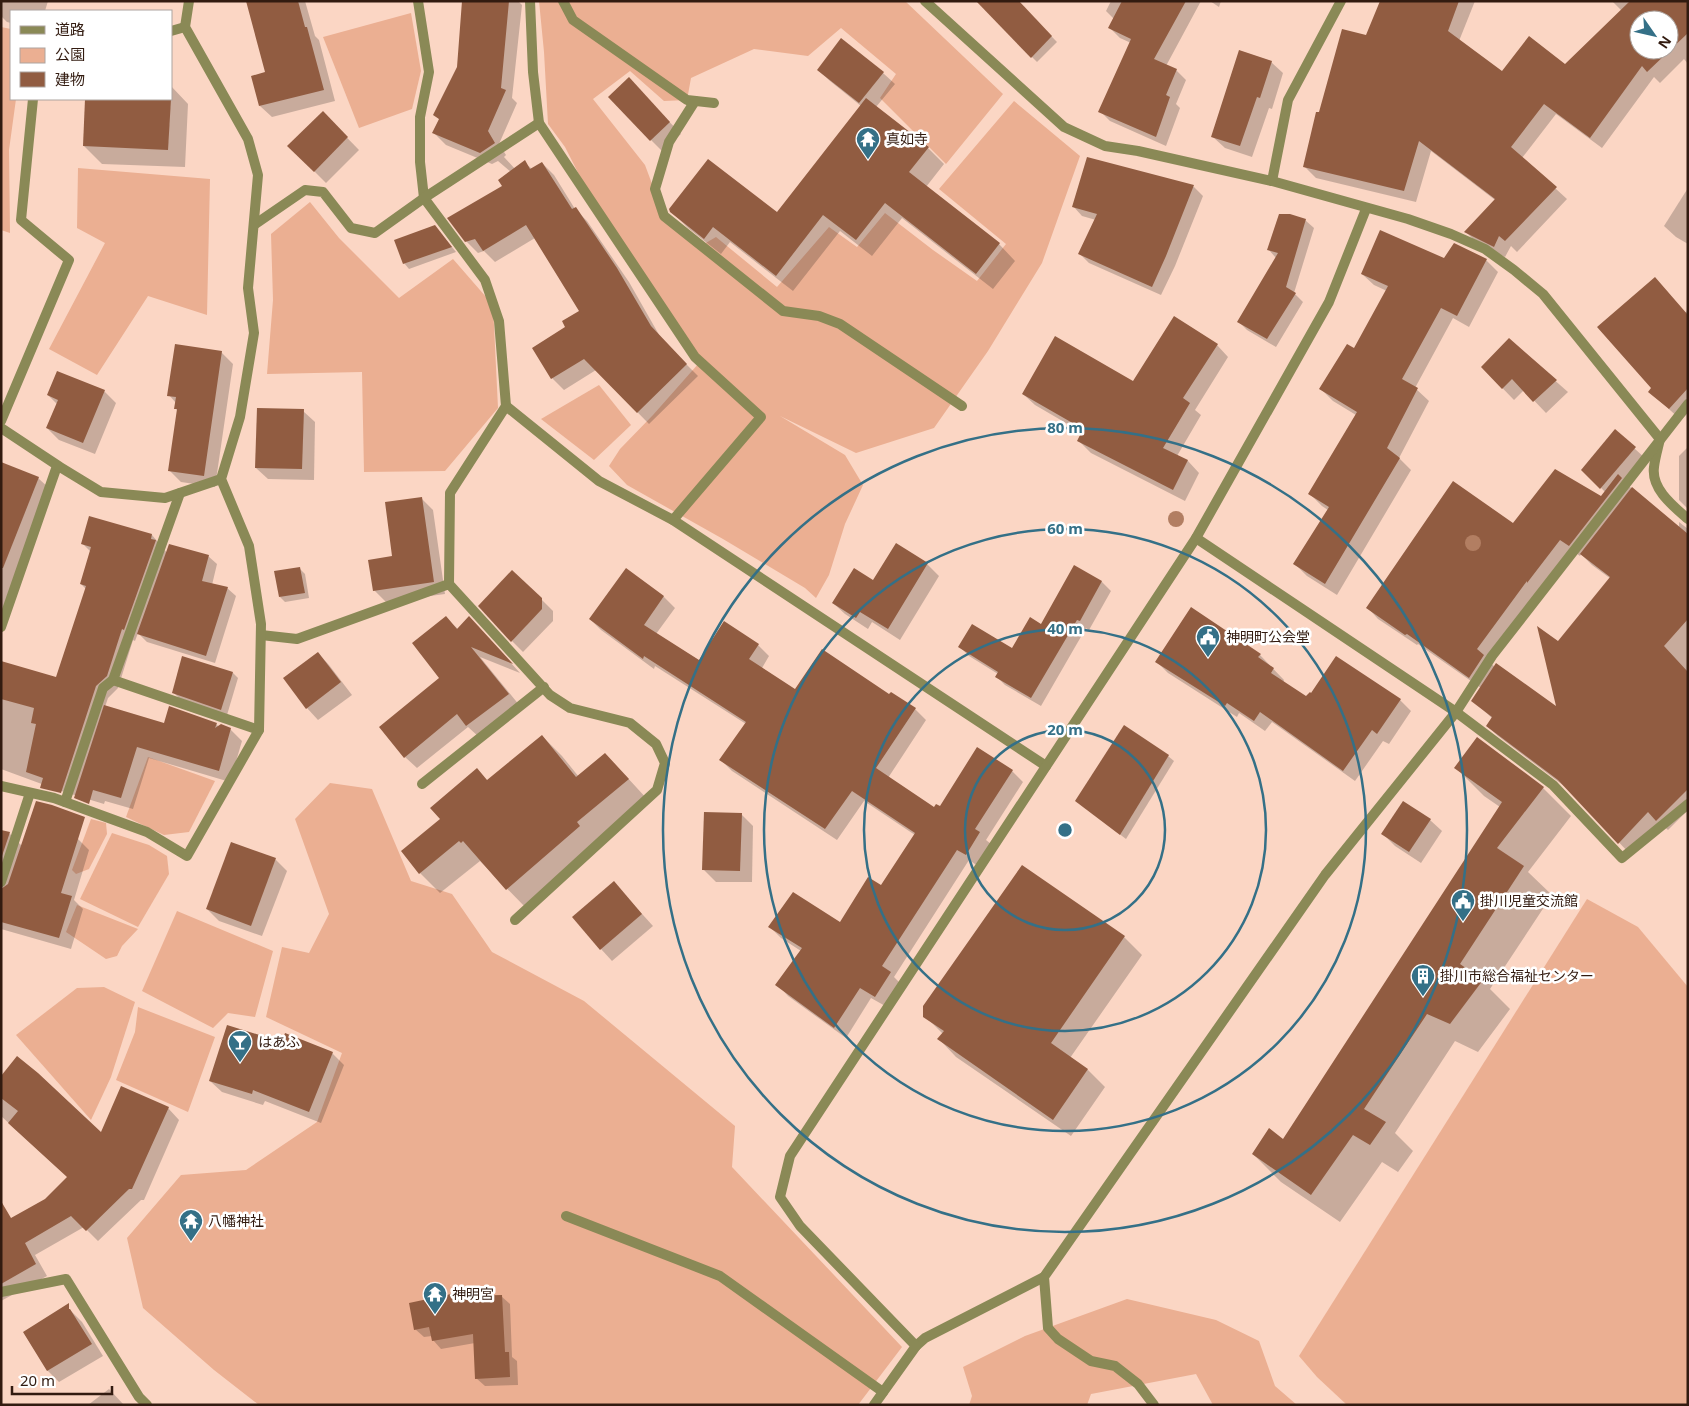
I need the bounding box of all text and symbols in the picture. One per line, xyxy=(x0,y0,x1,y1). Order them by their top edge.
legend xyxy=(10,10,172,100)
north arrow xyxy=(1629,10,1679,60)
text: 道路 xyxy=(55,19,85,39)
text: N xyxy=(1654,33,1676,53)
text: 公園 xyxy=(55,44,85,64)
text: 建物 xyxy=(55,69,85,89)
temple icon: 真如寺 xyxy=(855,126,881,160)
place label: 真如寺 xyxy=(886,129,928,148)
text: 80 m xyxy=(1047,417,1083,437)
text: 60 m xyxy=(1047,518,1083,538)
text: 40 m xyxy=(1047,618,1083,638)
public building icon: 神明町公会堂 xyxy=(1195,624,1221,658)
place label: 神明町公会堂 xyxy=(1226,627,1310,646)
text: 20 m xyxy=(1047,719,1083,739)
centre of rings xyxy=(1056,821,1074,839)
public building icon: 掛川児童交流館 xyxy=(1450,888,1476,922)
place label: 掛川児童交流館 xyxy=(1480,891,1578,910)
building icon: 掛川市総合福祉センター xyxy=(1410,963,1436,997)
place label: 掛川市総合福祉センター xyxy=(1440,966,1594,985)
bar icon: はあふ xyxy=(227,1029,253,1063)
place label: はあふ xyxy=(258,1032,300,1051)
temple icon: 八幡神社 xyxy=(178,1208,204,1242)
place label: 八幡神社 xyxy=(208,1211,264,1230)
temple icon: 神明宮 xyxy=(422,1281,448,1315)
place label: 神明宮 xyxy=(452,1284,494,1303)
scale bar xyxy=(12,1364,112,1396)
text: 20 m xyxy=(20,1370,55,1390)

